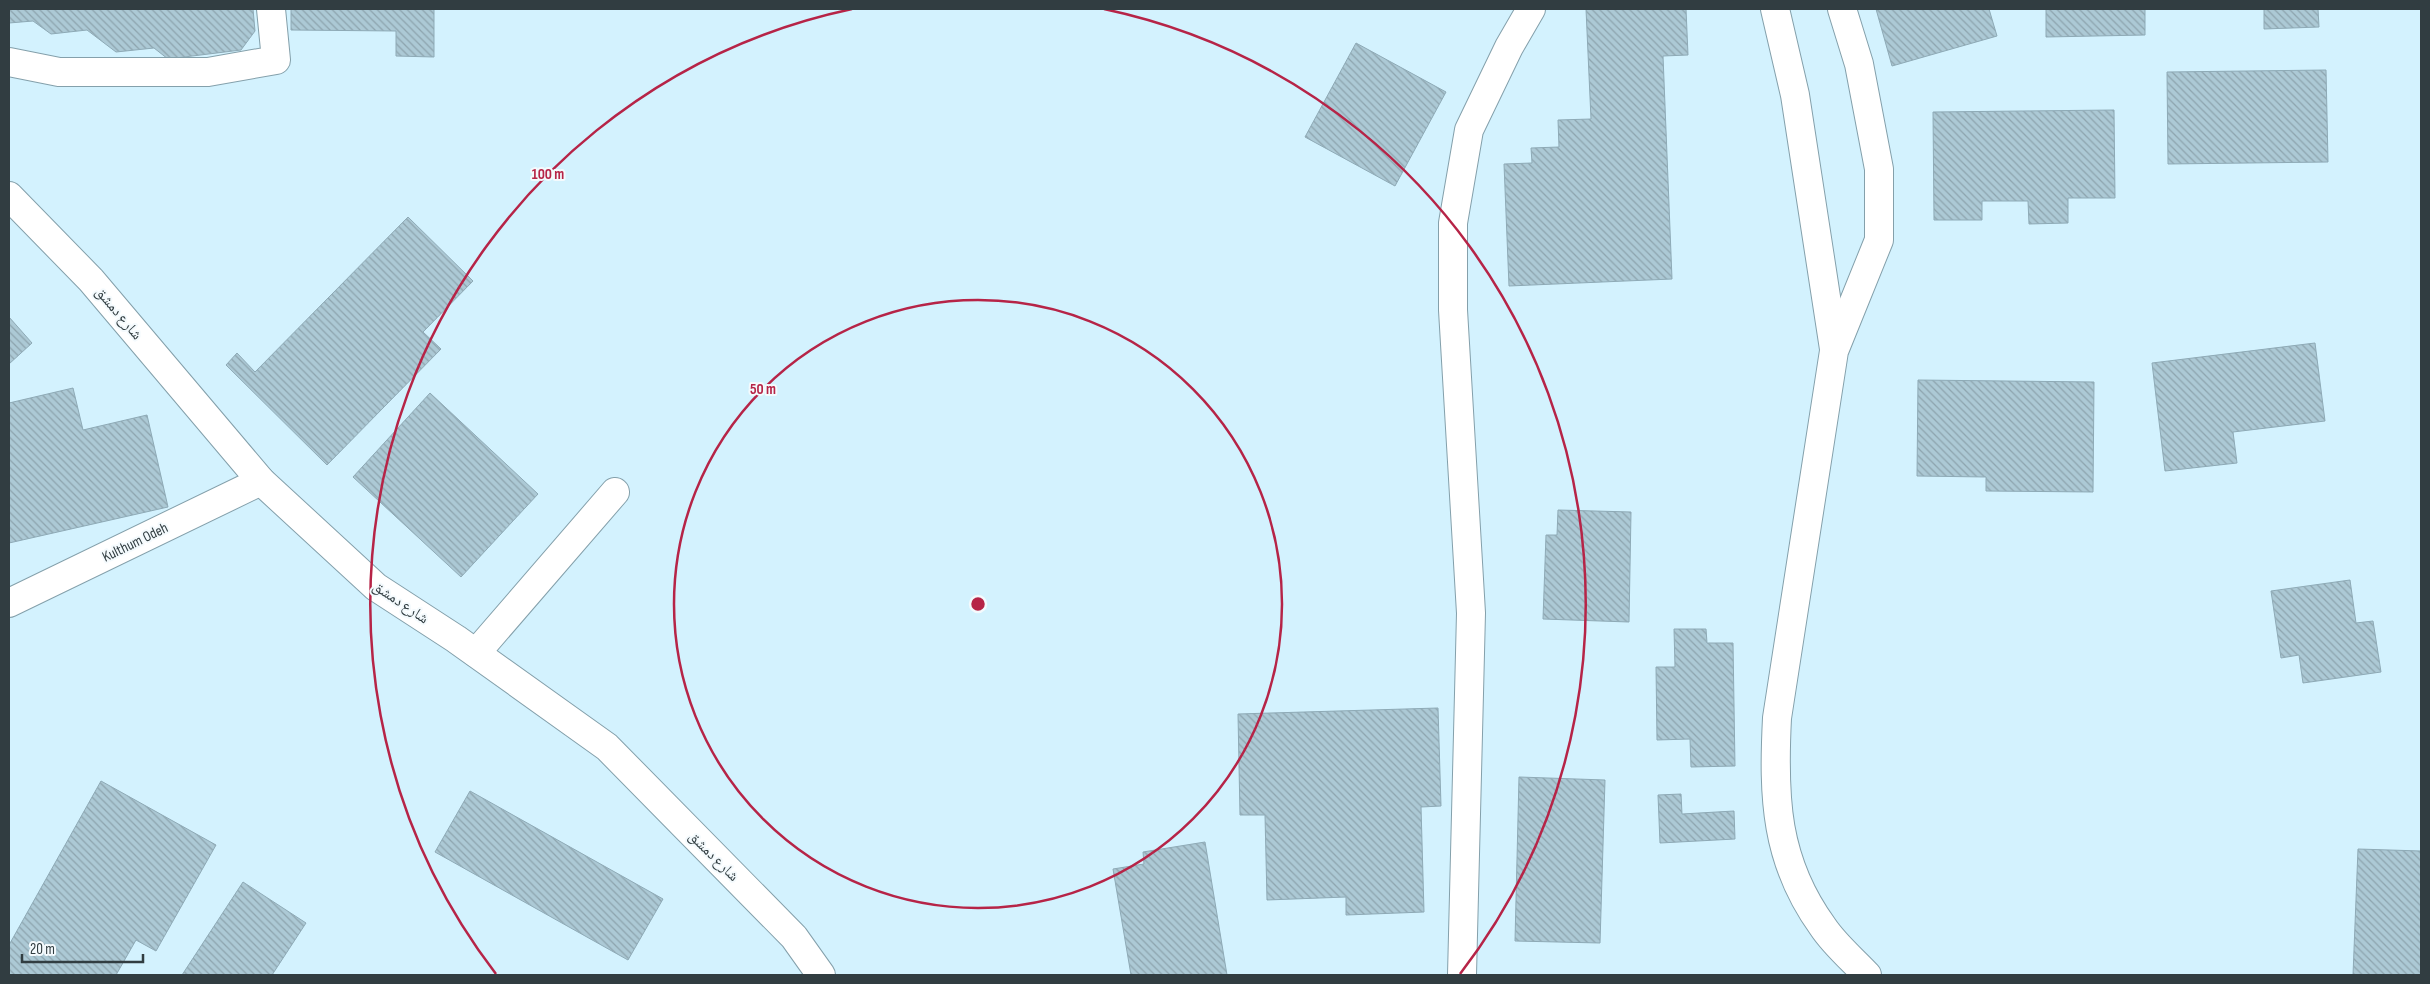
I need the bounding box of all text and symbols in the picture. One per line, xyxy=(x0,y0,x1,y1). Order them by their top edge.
text: 100 m xyxy=(532,165,564,184)
street label: شارع دمشق xyxy=(91,283,146,344)
text: 50 m xyxy=(750,380,776,399)
street label: Kulthum Odeh xyxy=(99,518,171,567)
street label: شارع دمشق xyxy=(369,577,432,628)
centre of rings xyxy=(969,595,987,613)
street label: شارع دمشق xyxy=(684,827,743,886)
scale bar xyxy=(22,932,144,964)
text: 20 m xyxy=(30,940,55,959)

